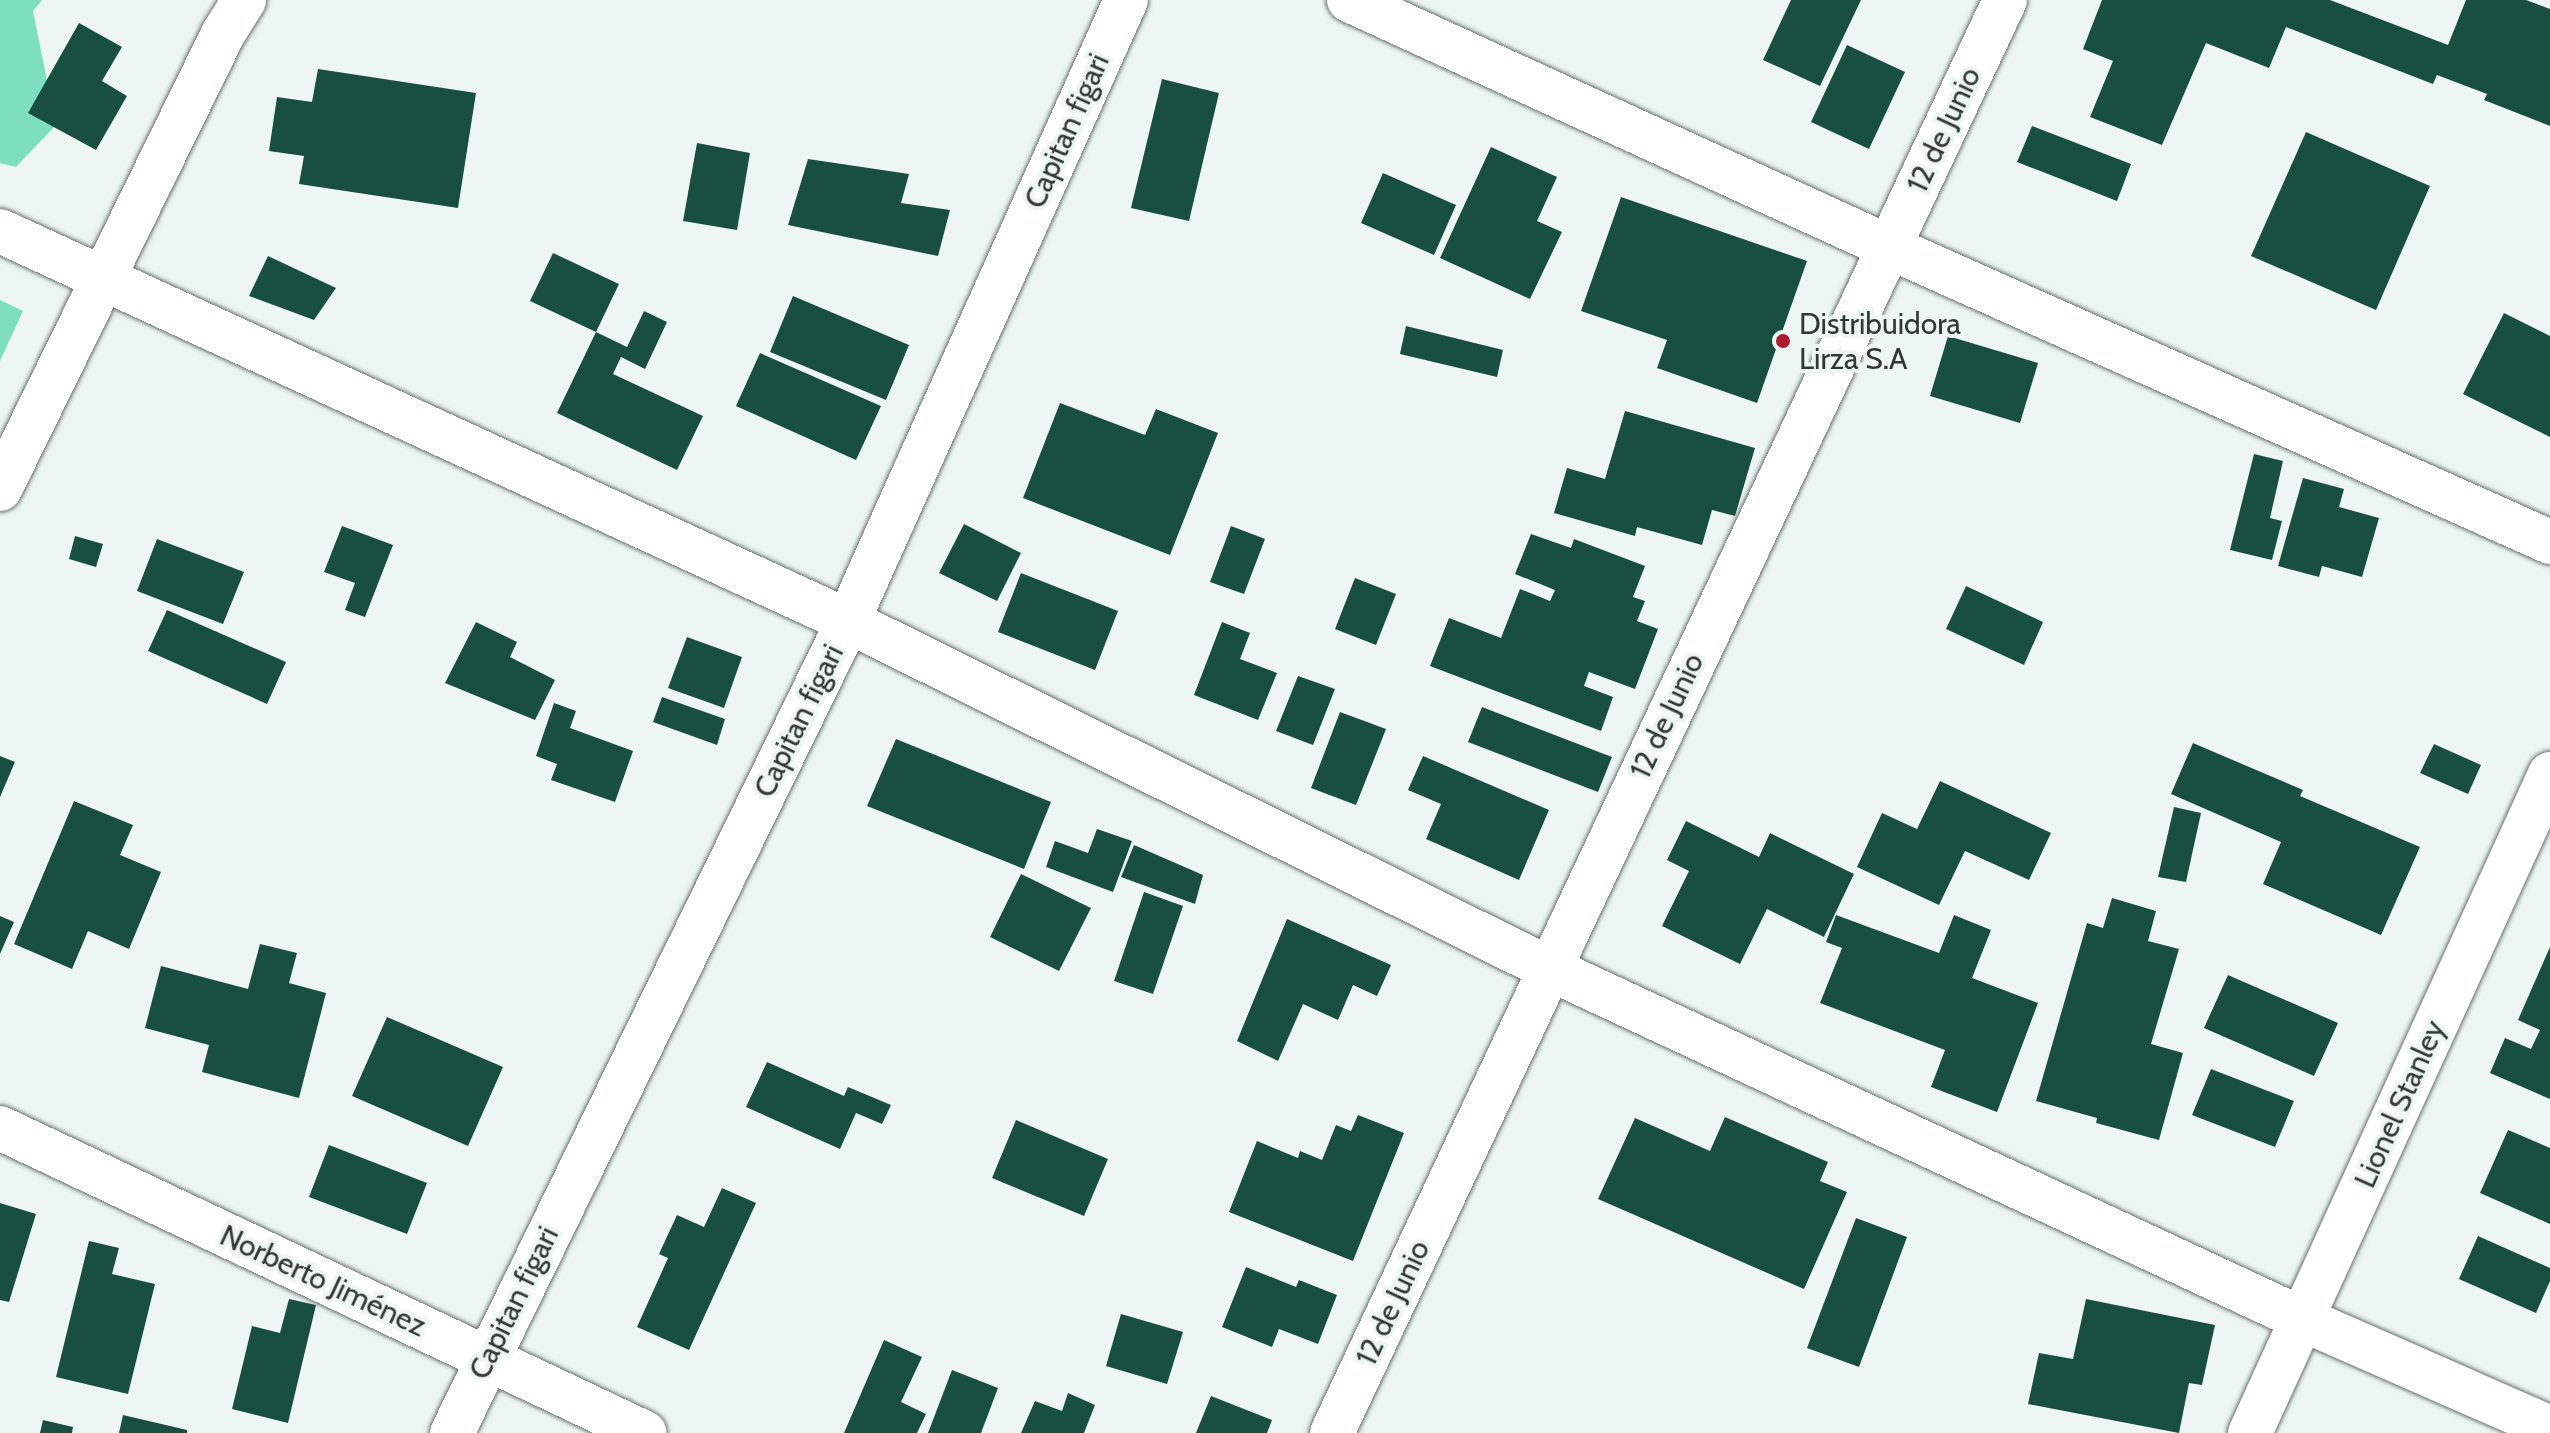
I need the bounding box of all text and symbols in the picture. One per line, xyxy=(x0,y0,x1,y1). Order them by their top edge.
street label: Capitan figari xyxy=(1017,48,1117,214)
street label: 12 de Junio xyxy=(1899,62,1989,198)
place label: Distribuidora Lirza S.A xyxy=(1799,306,1961,376)
marker: Distribuidora Lirza S.A xyxy=(1774,332,1792,350)
street label: Capitan figari xyxy=(747,639,851,803)
street label: 12 de Junio xyxy=(1622,648,1712,784)
street label: Lionel Stanley xyxy=(2347,1015,2453,1193)
street label: Norberto Jiménez xyxy=(214,1218,432,1344)
street label: Capitan figari xyxy=(462,1221,566,1385)
street label: 12 de Junio xyxy=(1348,1235,1438,1371)

